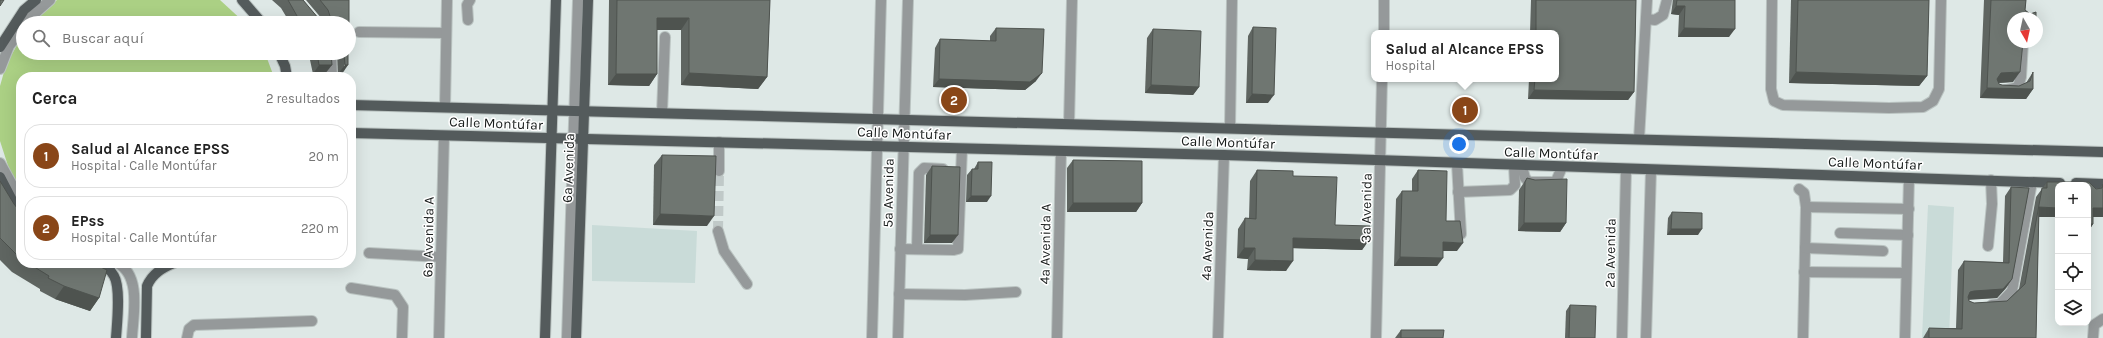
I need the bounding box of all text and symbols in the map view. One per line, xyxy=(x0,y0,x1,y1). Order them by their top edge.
north arrow xyxy=(2007,12,2043,48)
search box xyxy=(16,16,356,60)
icon: search xyxy=(30,27,52,49)
text: Buscar aquí xyxy=(62,29,144,47)
popup xyxy=(1371,30,1559,82)
text: Salud al Alcance EPSS xyxy=(1386,40,1544,58)
text: Hospital xyxy=(1386,58,1435,73)
pin: 2 xyxy=(941,85,967,115)
text: Cerca xyxy=(32,88,77,108)
text: 2 resultados xyxy=(266,91,340,106)
pin: 1 xyxy=(1452,95,1478,125)
street label: Calle Montúfar xyxy=(449,113,544,134)
street label: Calle Montúfar xyxy=(857,123,952,144)
street label: Calle Montúfar xyxy=(1181,132,1276,153)
street label: 6a Avenida xyxy=(559,133,578,203)
your location xyxy=(1449,134,1469,154)
text: Salud al Alcance EPSS xyxy=(71,140,230,158)
street label: Calle Montúfar xyxy=(1504,143,1599,164)
text: 1 xyxy=(44,149,48,164)
text: 20 m xyxy=(309,149,339,164)
street label: Calle Montúfar xyxy=(1828,153,1923,174)
text: Hospital · Calle Montúfar xyxy=(71,158,216,173)
street label: 5a Avenida xyxy=(879,158,898,228)
street label: 3a Avenida xyxy=(1357,173,1376,243)
map controls xyxy=(2055,182,2091,326)
button: + xyxy=(2055,182,2091,218)
street label: 6a Avenida A xyxy=(419,196,438,278)
street label: 4a Avenida A xyxy=(1036,203,1055,285)
street label: 4a Avenida xyxy=(1198,211,1217,281)
text: EPss xyxy=(71,212,104,230)
street label: 2a Avenida xyxy=(1601,218,1620,288)
button: − xyxy=(2055,218,2091,254)
text: 2 xyxy=(42,221,50,236)
text: 220 m xyxy=(301,221,339,236)
text: Hospital · Calle Montúfar xyxy=(71,230,216,245)
button: locate xyxy=(2055,254,2091,290)
button: layers xyxy=(2055,290,2091,326)

